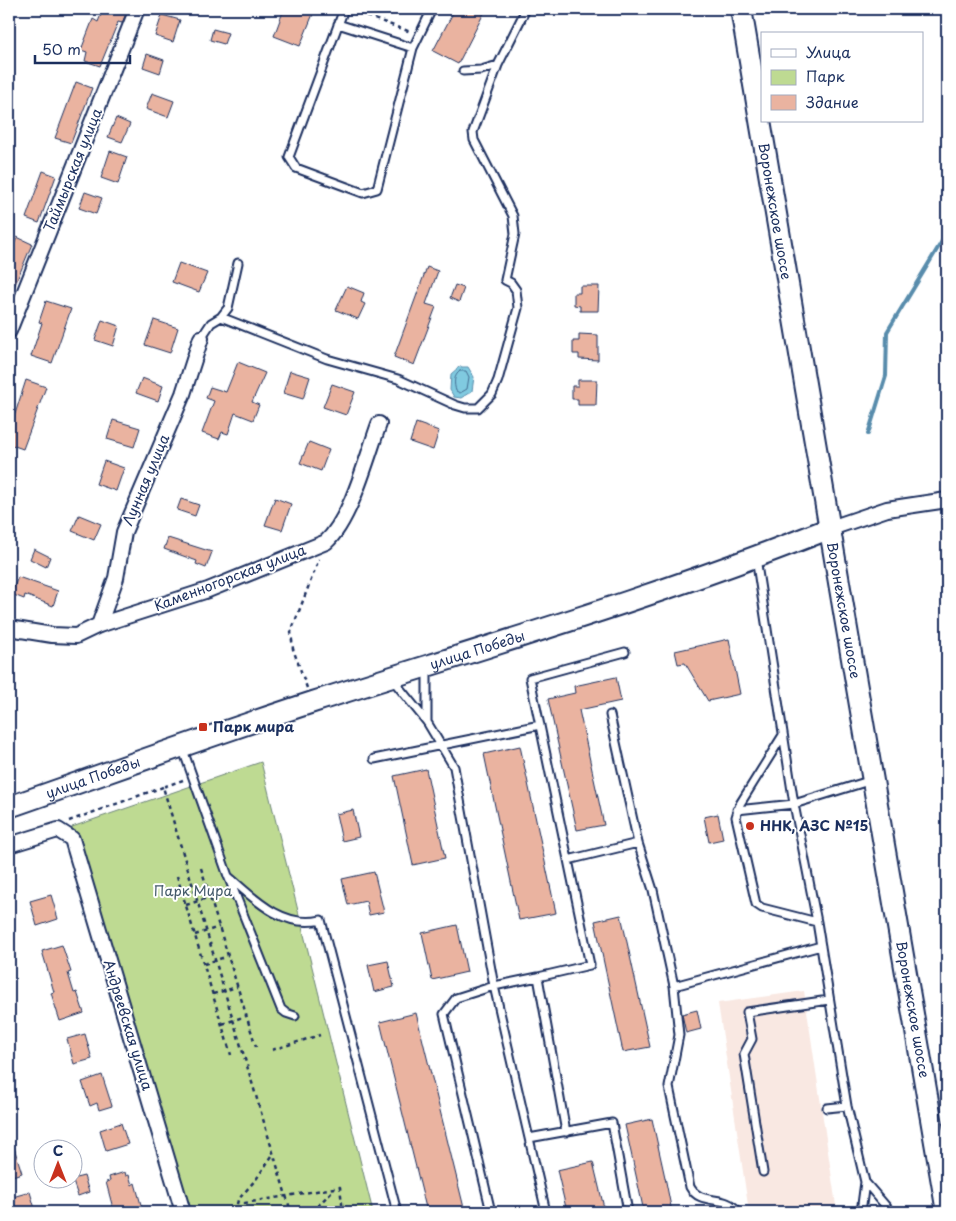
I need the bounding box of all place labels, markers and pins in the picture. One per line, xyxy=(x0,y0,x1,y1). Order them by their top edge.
place label: Парк мира xyxy=(213,716,294,737)
marker: Парк мира xyxy=(197,721,209,733)
place label: ННК, АЗС №15 xyxy=(760,815,869,836)
marker: ННК, АЗС №15 xyxy=(744,820,756,832)

